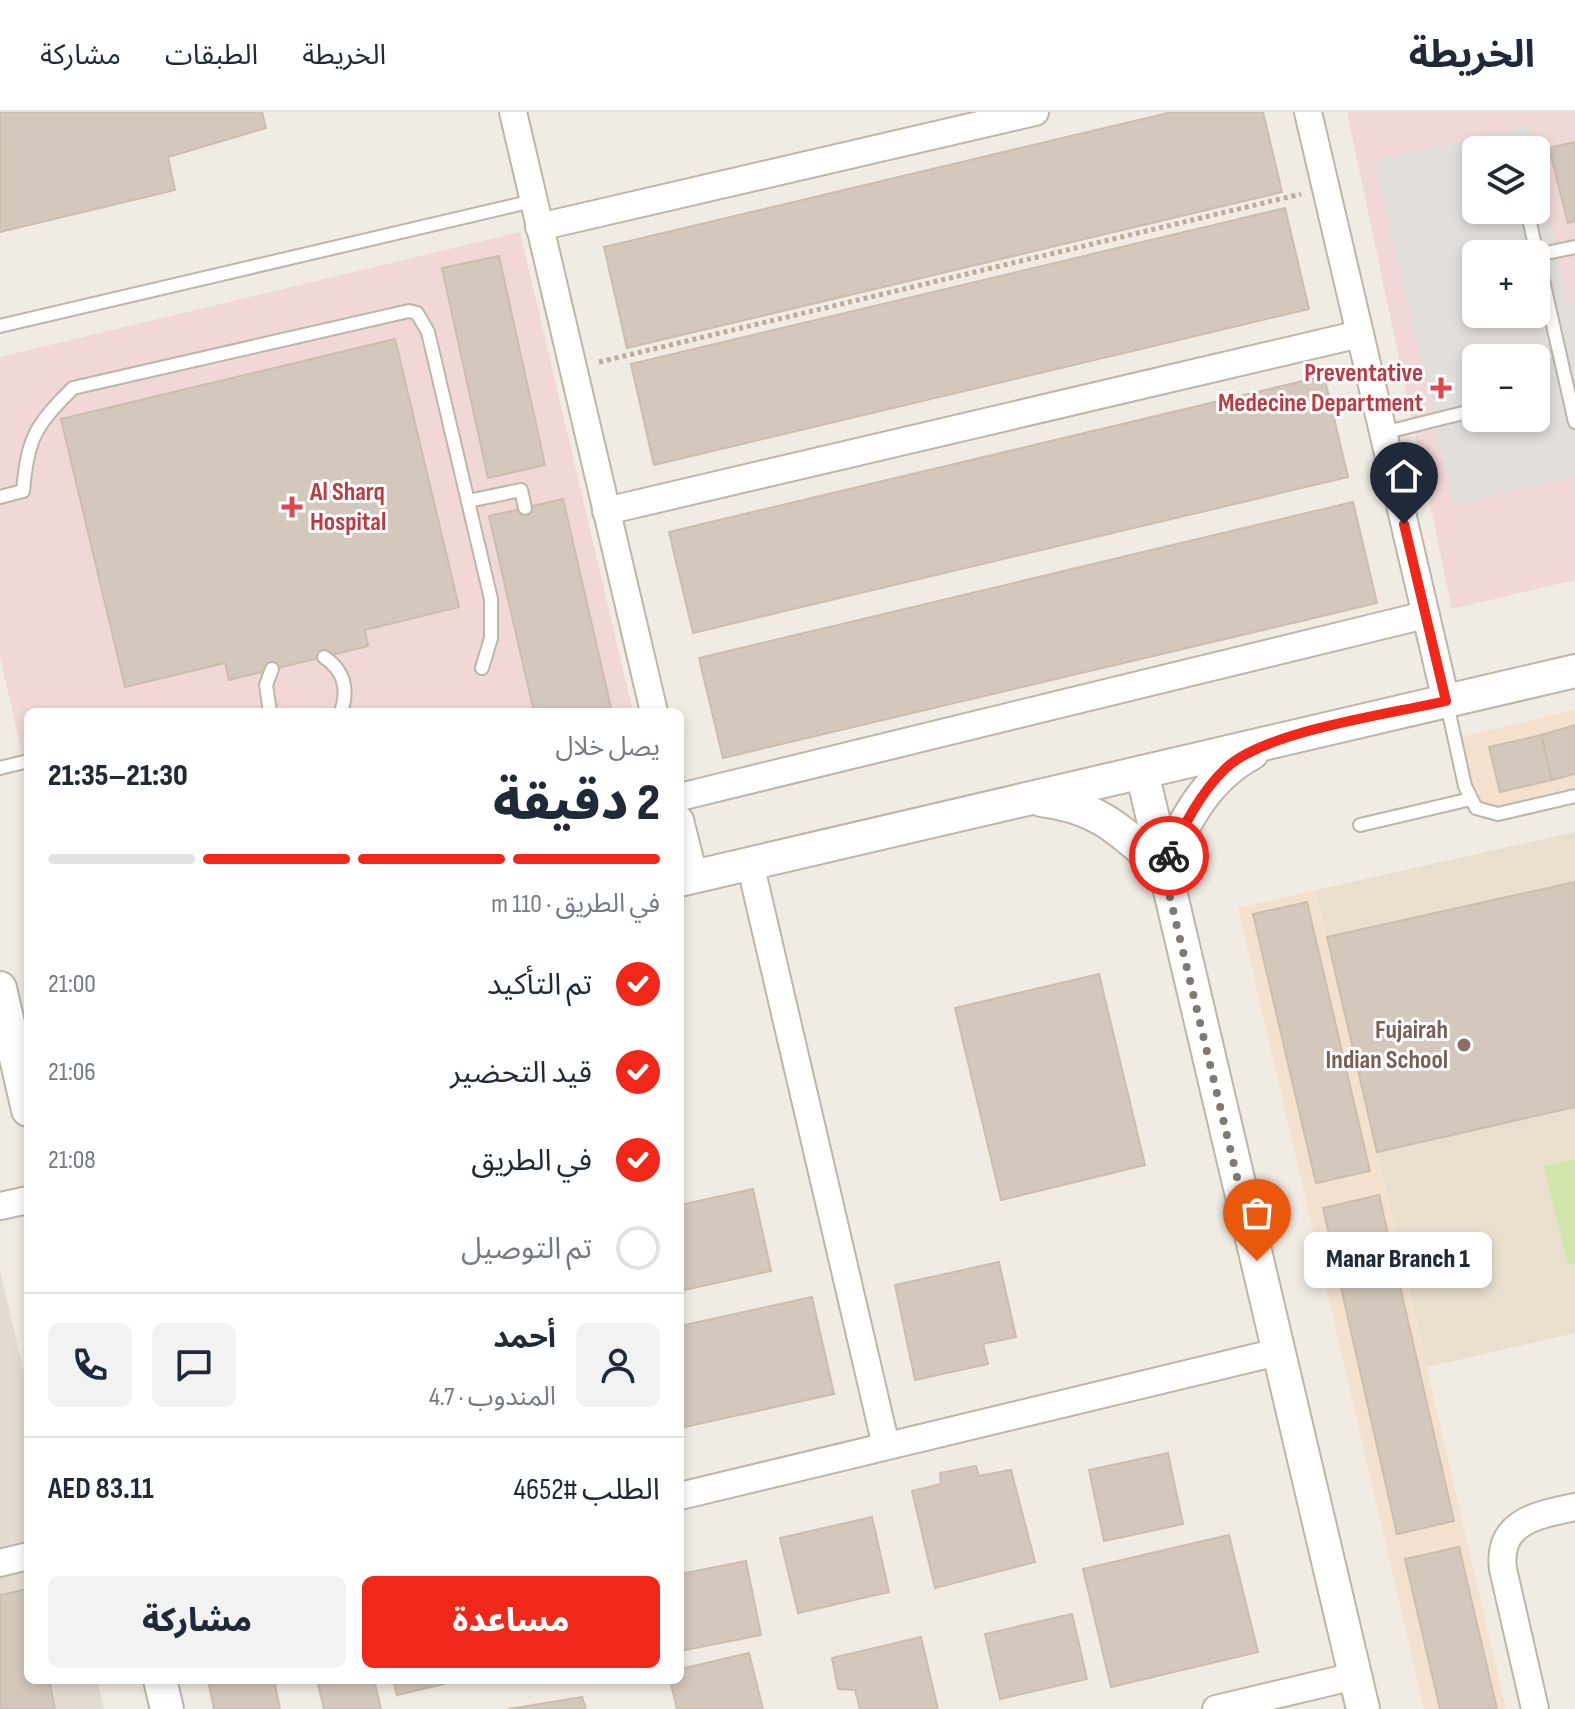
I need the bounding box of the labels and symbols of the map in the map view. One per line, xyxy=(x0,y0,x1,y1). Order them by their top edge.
place label: Preventative Medecine Department xyxy=(1218,358,1423,419)
marker: Preventative Medecine Department xyxy=(1430,377,1452,399)
pin xyxy=(1370,442,1438,524)
place label: Al Sharq Hospital xyxy=(309,477,386,538)
marker: Al Sharq Hospital xyxy=(281,496,303,518)
courier xyxy=(1129,816,1209,896)
place label: Fujairah Indian School xyxy=(1326,1015,1448,1076)
marker: Fujairah Indian School xyxy=(1455,1036,1473,1054)
pin xyxy=(1223,1179,1291,1261)
callout: Manar Branch 1 xyxy=(1305,1233,1493,1289)

